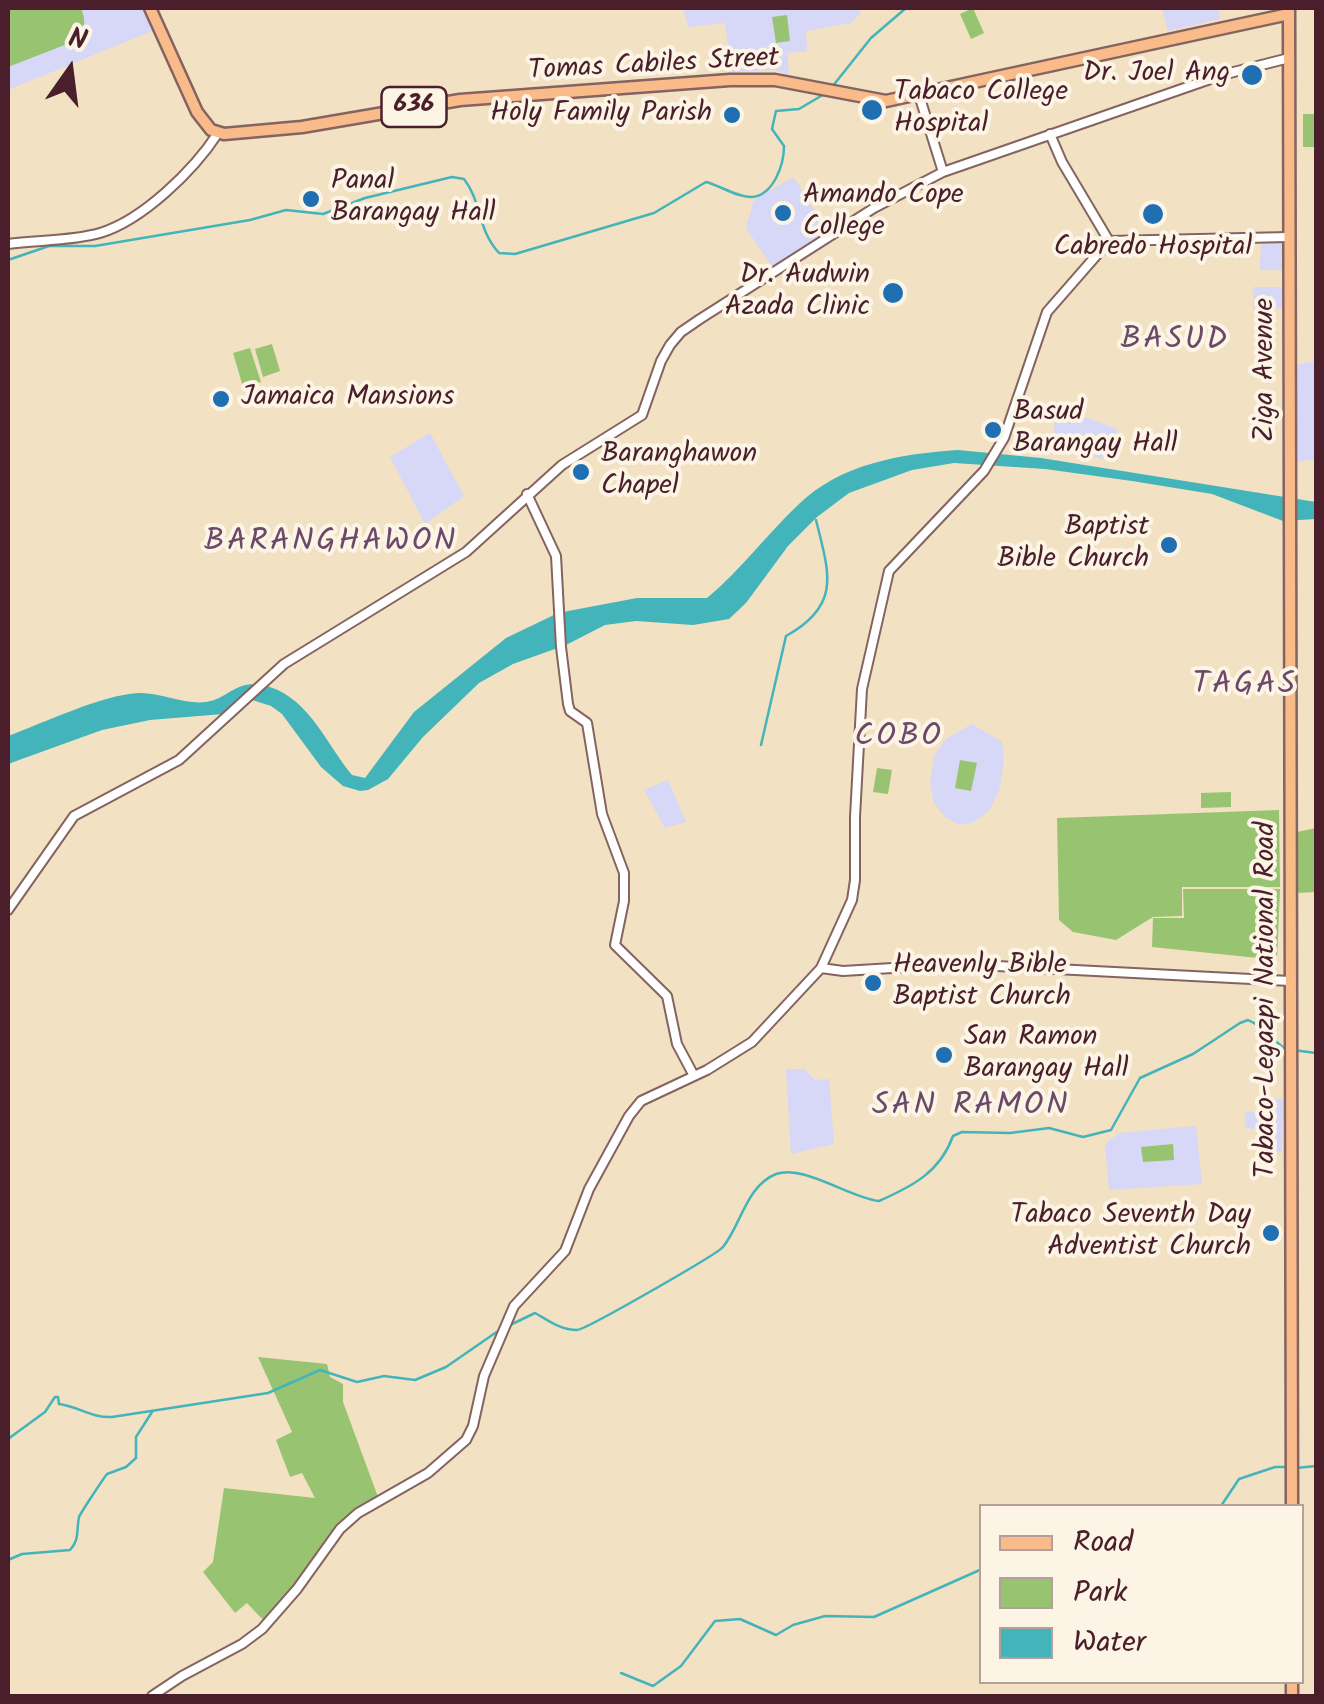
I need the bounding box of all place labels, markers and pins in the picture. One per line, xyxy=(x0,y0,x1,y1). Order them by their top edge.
place label: Dr. Joel Ang xyxy=(1083,58,1230,92)
marker: Dr. Joel Ang xyxy=(1239,62,1265,88)
place label: Tabaco College Hospital xyxy=(894,77,1068,143)
marker: Tabaco College Hospital xyxy=(859,97,885,123)
place label: Holy Family Parish xyxy=(490,98,712,132)
marker: Holy Family Parish xyxy=(721,104,743,126)
place label: Panal Barangay Hall xyxy=(331,166,496,232)
place label: Amando Cope College xyxy=(803,180,964,246)
marker: Panal Barangay Hall xyxy=(300,188,322,210)
marker: Cabredo Hospital xyxy=(1140,201,1166,227)
marker: Amando Cope College xyxy=(772,202,794,224)
place label: Cabredo Hospital xyxy=(1054,232,1252,266)
place label: Dr. Audwin Azada Clinic xyxy=(725,260,870,326)
marker: Dr. Audwin Azada Clinic xyxy=(880,280,906,306)
place label: Jamaica Mansions xyxy=(241,382,454,416)
marker: Jamaica Mansions xyxy=(210,388,232,410)
place label: Basud Barangay Hall xyxy=(1013,397,1178,463)
marker: Basud Barangay Hall xyxy=(982,419,1004,441)
place label: Baranghawon Chapel xyxy=(601,439,757,505)
marker: Baranghawon Chapel xyxy=(570,461,592,483)
place label: Baptist Bible Church xyxy=(997,512,1149,578)
marker: Baptist Bible Church xyxy=(1158,534,1180,556)
place label: Heavenly Bible Baptist Church xyxy=(893,950,1071,1016)
marker: Heavenly Bible Baptist Church xyxy=(862,972,884,994)
place label: San Ramon Barangay Hall xyxy=(964,1022,1129,1088)
marker: San Ramon Barangay Hall xyxy=(933,1044,955,1066)
place label: Tabaco Seventh Day Adventist Church xyxy=(1010,1200,1251,1266)
marker: Tabaco Seventh Day Adventist Church xyxy=(1260,1222,1282,1244)

